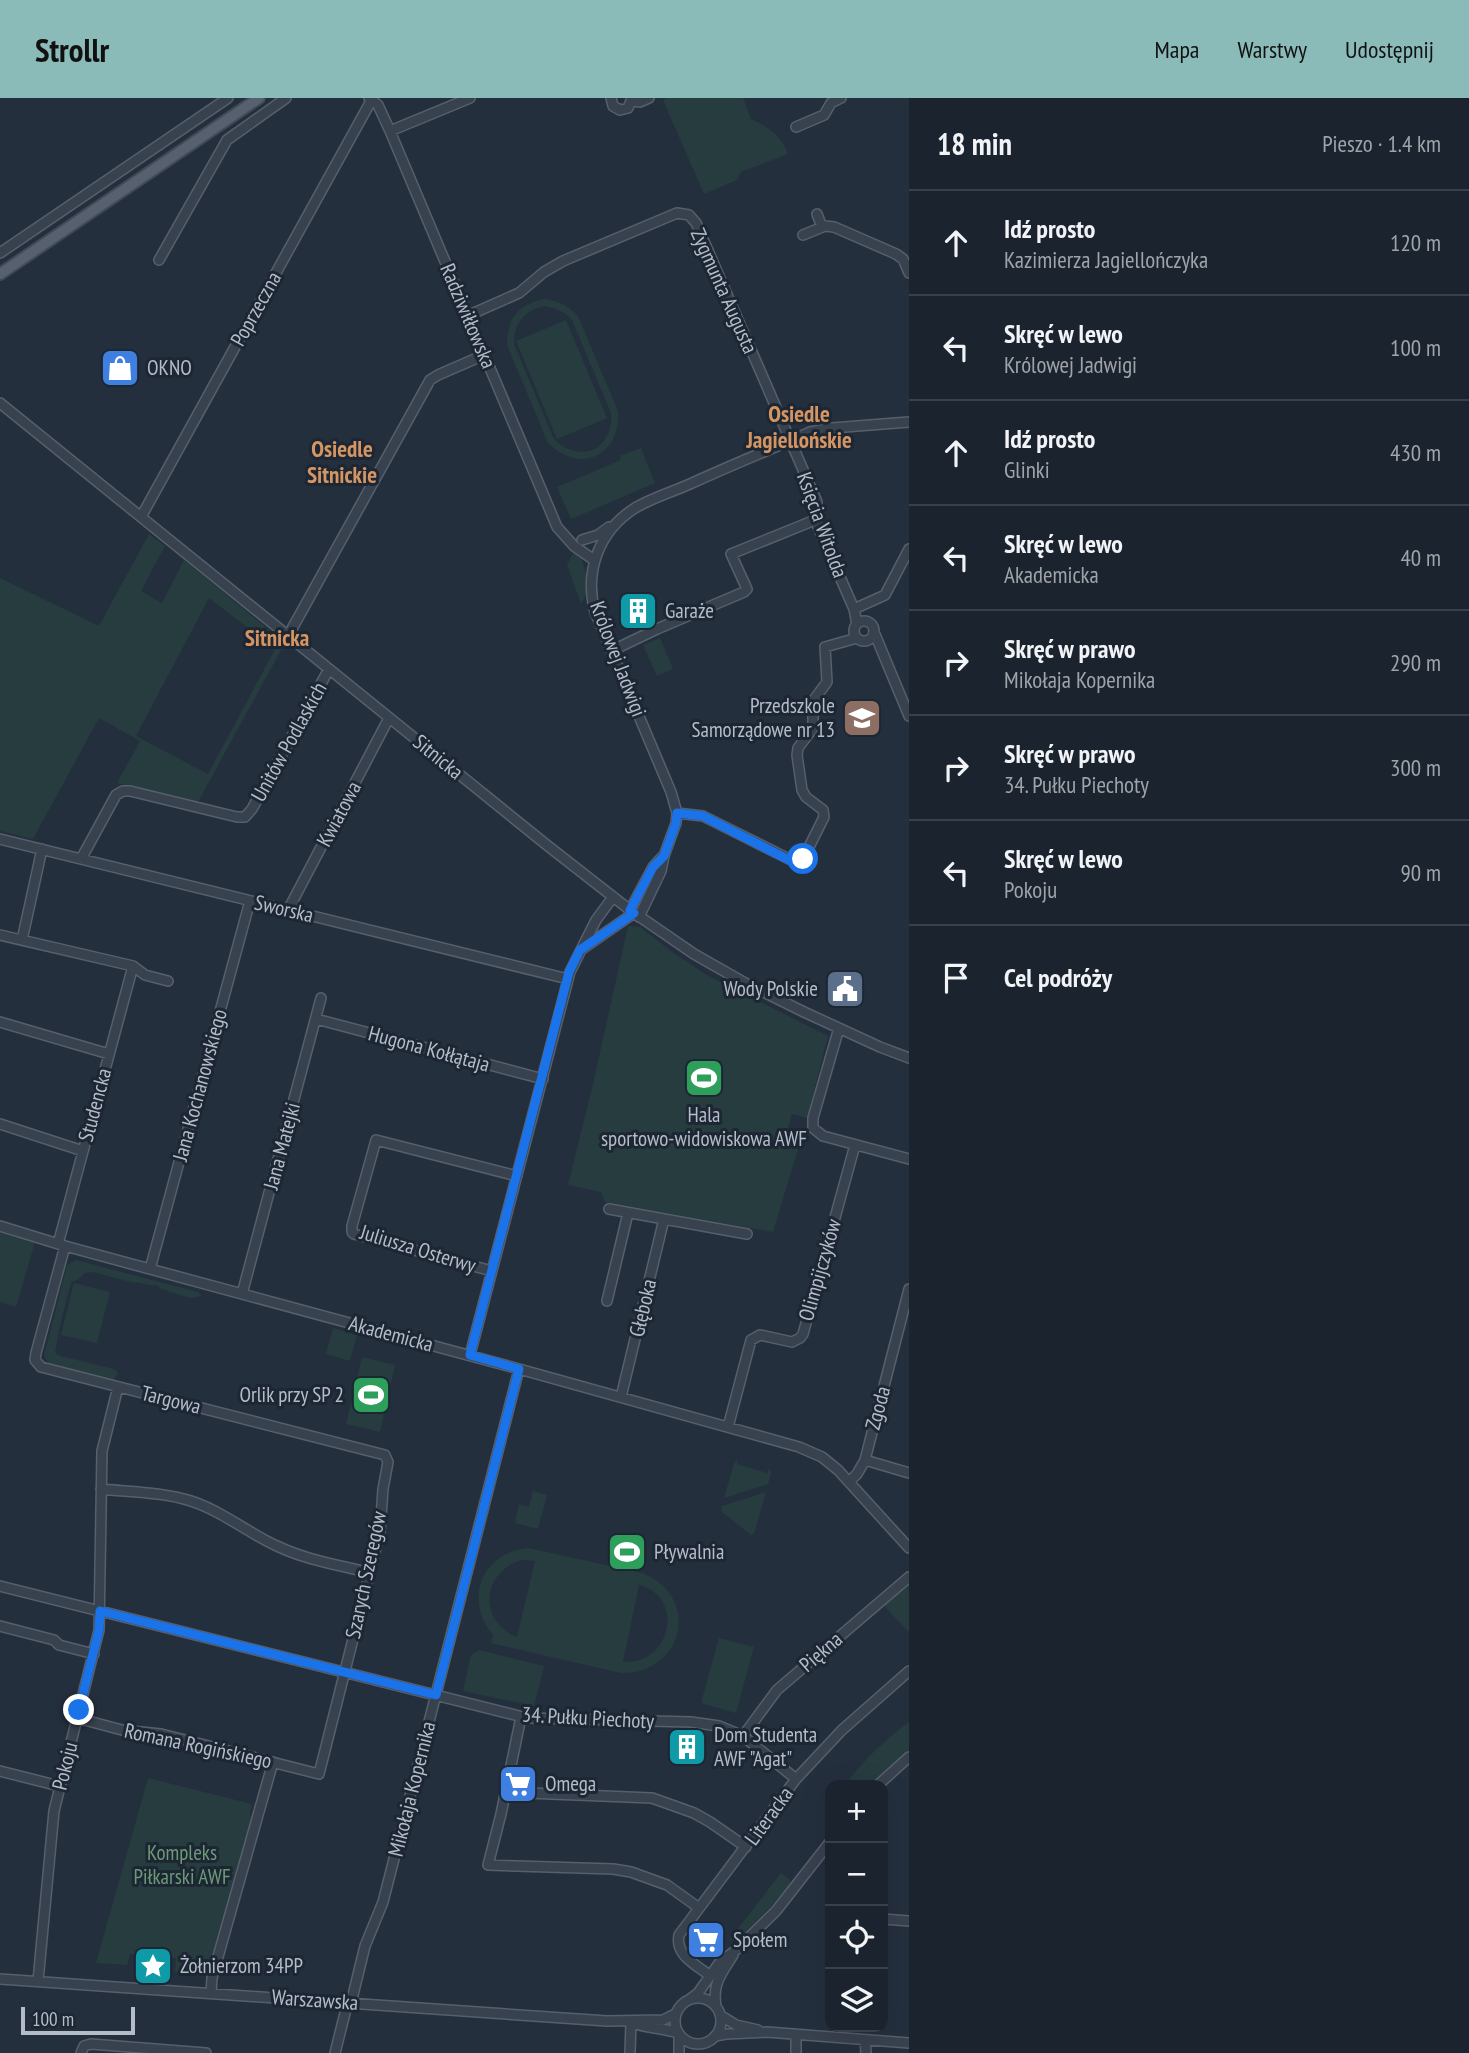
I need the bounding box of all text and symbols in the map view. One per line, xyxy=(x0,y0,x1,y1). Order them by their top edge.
text: Strollr xyxy=(35,28,109,71)
text: Mapa xyxy=(1155,34,1199,65)
text: Warstwy xyxy=(1237,34,1307,65)
text: Udostępnij xyxy=(1345,34,1434,65)
text: 18 min xyxy=(937,124,1012,163)
text: Pieszo · 1.4 km xyxy=(1322,129,1441,158)
text: Idź prosto xyxy=(1004,212,1095,245)
street label: Zygmunta Augusta xyxy=(685,224,764,358)
icon: ahead xyxy=(937,224,975,262)
text: 120 m xyxy=(1390,228,1441,257)
text: Kazimierza Jagiellończyka xyxy=(1004,245,1208,274)
street label: Radziwiłłowska xyxy=(434,259,503,372)
street label: Poprzeczna xyxy=(224,267,287,351)
text: Skręć w lewo xyxy=(1004,317,1123,350)
icon: left xyxy=(937,329,975,367)
text: 100 m xyxy=(1390,333,1441,362)
shop icon: OKNO xyxy=(99,347,141,389)
text: Królowej Jadwigi xyxy=(1004,350,1137,379)
place label: OKNO xyxy=(147,354,192,381)
district label: Osiedle Jagiellońskie xyxy=(745,399,852,454)
text: Idź prosto xyxy=(1004,422,1095,455)
district label: Osiedle Sitnickie xyxy=(307,434,377,489)
icon: ahead xyxy=(937,434,975,472)
text: 430 m xyxy=(1390,438,1441,467)
text: Glinki xyxy=(1004,455,1050,484)
street label: Księcia Witolda xyxy=(791,468,854,581)
text: Skręć w lewo xyxy=(1004,527,1123,560)
icon: left xyxy=(937,539,975,577)
text: 40 m xyxy=(1400,543,1441,572)
text: Akademicka xyxy=(1004,560,1099,589)
building icon: Garaże xyxy=(617,590,659,632)
street label: Królowej Jadwigi xyxy=(584,597,653,720)
place label: Garaże xyxy=(665,597,714,624)
district label: Sitnicka xyxy=(245,623,309,652)
text: Skręć w prawo xyxy=(1004,632,1135,665)
icon: right xyxy=(937,644,975,682)
text: 290 m xyxy=(1390,648,1441,677)
text: Mikołaja Kopernika xyxy=(1004,665,1155,694)
street label: Unitów Podlaskich xyxy=(245,677,332,806)
place label: Przedszkole Samorządowe nr 13 xyxy=(692,692,835,743)
school or university icon: Przedszkole Samorządowe nr 13 xyxy=(841,697,883,739)
street label: Sitnicka xyxy=(408,728,469,785)
text: Skręć w prawo xyxy=(1004,737,1135,770)
icon: right xyxy=(937,749,975,787)
text: 300 m xyxy=(1390,753,1441,782)
text: 34. Pułku Piechoty xyxy=(1004,770,1149,799)
street label: Kwiatowa xyxy=(310,776,367,851)
text: Skręć w lewo xyxy=(1004,842,1123,875)
route start xyxy=(787,843,818,874)
icon: left xyxy=(937,854,975,892)
text: 90 m xyxy=(1400,858,1441,887)
text: Pokoju xyxy=(1004,875,1057,904)
street label: Sworska xyxy=(252,889,316,928)
icon: arrive xyxy=(937,959,975,997)
text: Cel podróży xyxy=(1004,961,1112,994)
public building icon: Wody Polskie xyxy=(824,968,866,1010)
place label: Wody Polskie xyxy=(723,975,818,1002)
street label: Jana Kochanowskiego xyxy=(166,1006,233,1165)
street label: Hugona Kołłątaja xyxy=(365,1019,493,1078)
sports icon: Hala sportowo-widowiskowa AWF xyxy=(683,1057,725,1099)
street label: Studencka xyxy=(72,1065,117,1145)
street label: Jana Matejki xyxy=(257,1099,306,1193)
place label: Hala sportowo-widowiskowa AWF xyxy=(601,1101,807,1152)
street label: Olimpijczyków xyxy=(792,1215,847,1324)
street label: Juliusza Osterwy xyxy=(356,1218,479,1279)
street label: Głęboka xyxy=(623,1276,662,1339)
street label: Akademicka xyxy=(346,1309,436,1358)
sports icon: Orlik przy SP 2 xyxy=(350,1374,392,1416)
street label: Targowa xyxy=(138,1379,204,1420)
place label: Orlik przy SP 2 xyxy=(239,1381,344,1408)
street label: Zgoda xyxy=(859,1383,896,1433)
street label: Szarych Szeregów xyxy=(339,1508,392,1641)
sports icon: Pływalnia xyxy=(606,1531,648,1573)
place label: Pływalnia xyxy=(654,1538,724,1565)
street label: Piękna xyxy=(794,1626,848,1678)
route end xyxy=(63,1694,94,1725)
street label: 34. Pułku Piechoty xyxy=(521,1701,655,1734)
street label: Romana Rogińskiego xyxy=(122,1717,274,1774)
street label: Mikołaja Kopernika xyxy=(382,1719,441,1859)
place label: Dom Studenta AWF "Agat" xyxy=(714,1721,817,1772)
building icon: Dom Studenta AWF "Agat" xyxy=(666,1726,708,1768)
street label: Pokoju xyxy=(46,1739,83,1793)
supermarket icon: Omega xyxy=(497,1763,539,1805)
place label: Omega xyxy=(545,1770,596,1797)
map controls xyxy=(825,1780,888,2032)
button: + xyxy=(825,1780,888,1843)
street label: Literacka xyxy=(738,1781,799,1850)
park label: Kompleks Piłkarski AWF xyxy=(133,1839,231,1890)
button: − xyxy=(825,1843,888,1906)
button: locate xyxy=(825,1906,888,1969)
supermarket icon: Społem xyxy=(685,1919,727,1961)
place label: Społem xyxy=(733,1926,787,1953)
place icon: Żołnierzom 34PP xyxy=(132,1945,174,1987)
place label: Żołnierzom 34PP xyxy=(180,1952,303,1979)
button: layers xyxy=(825,1969,888,2032)
street label: Warszawska xyxy=(271,1983,359,2016)
scale bar xyxy=(21,2004,135,2036)
text: 100 m xyxy=(32,2007,74,2031)

